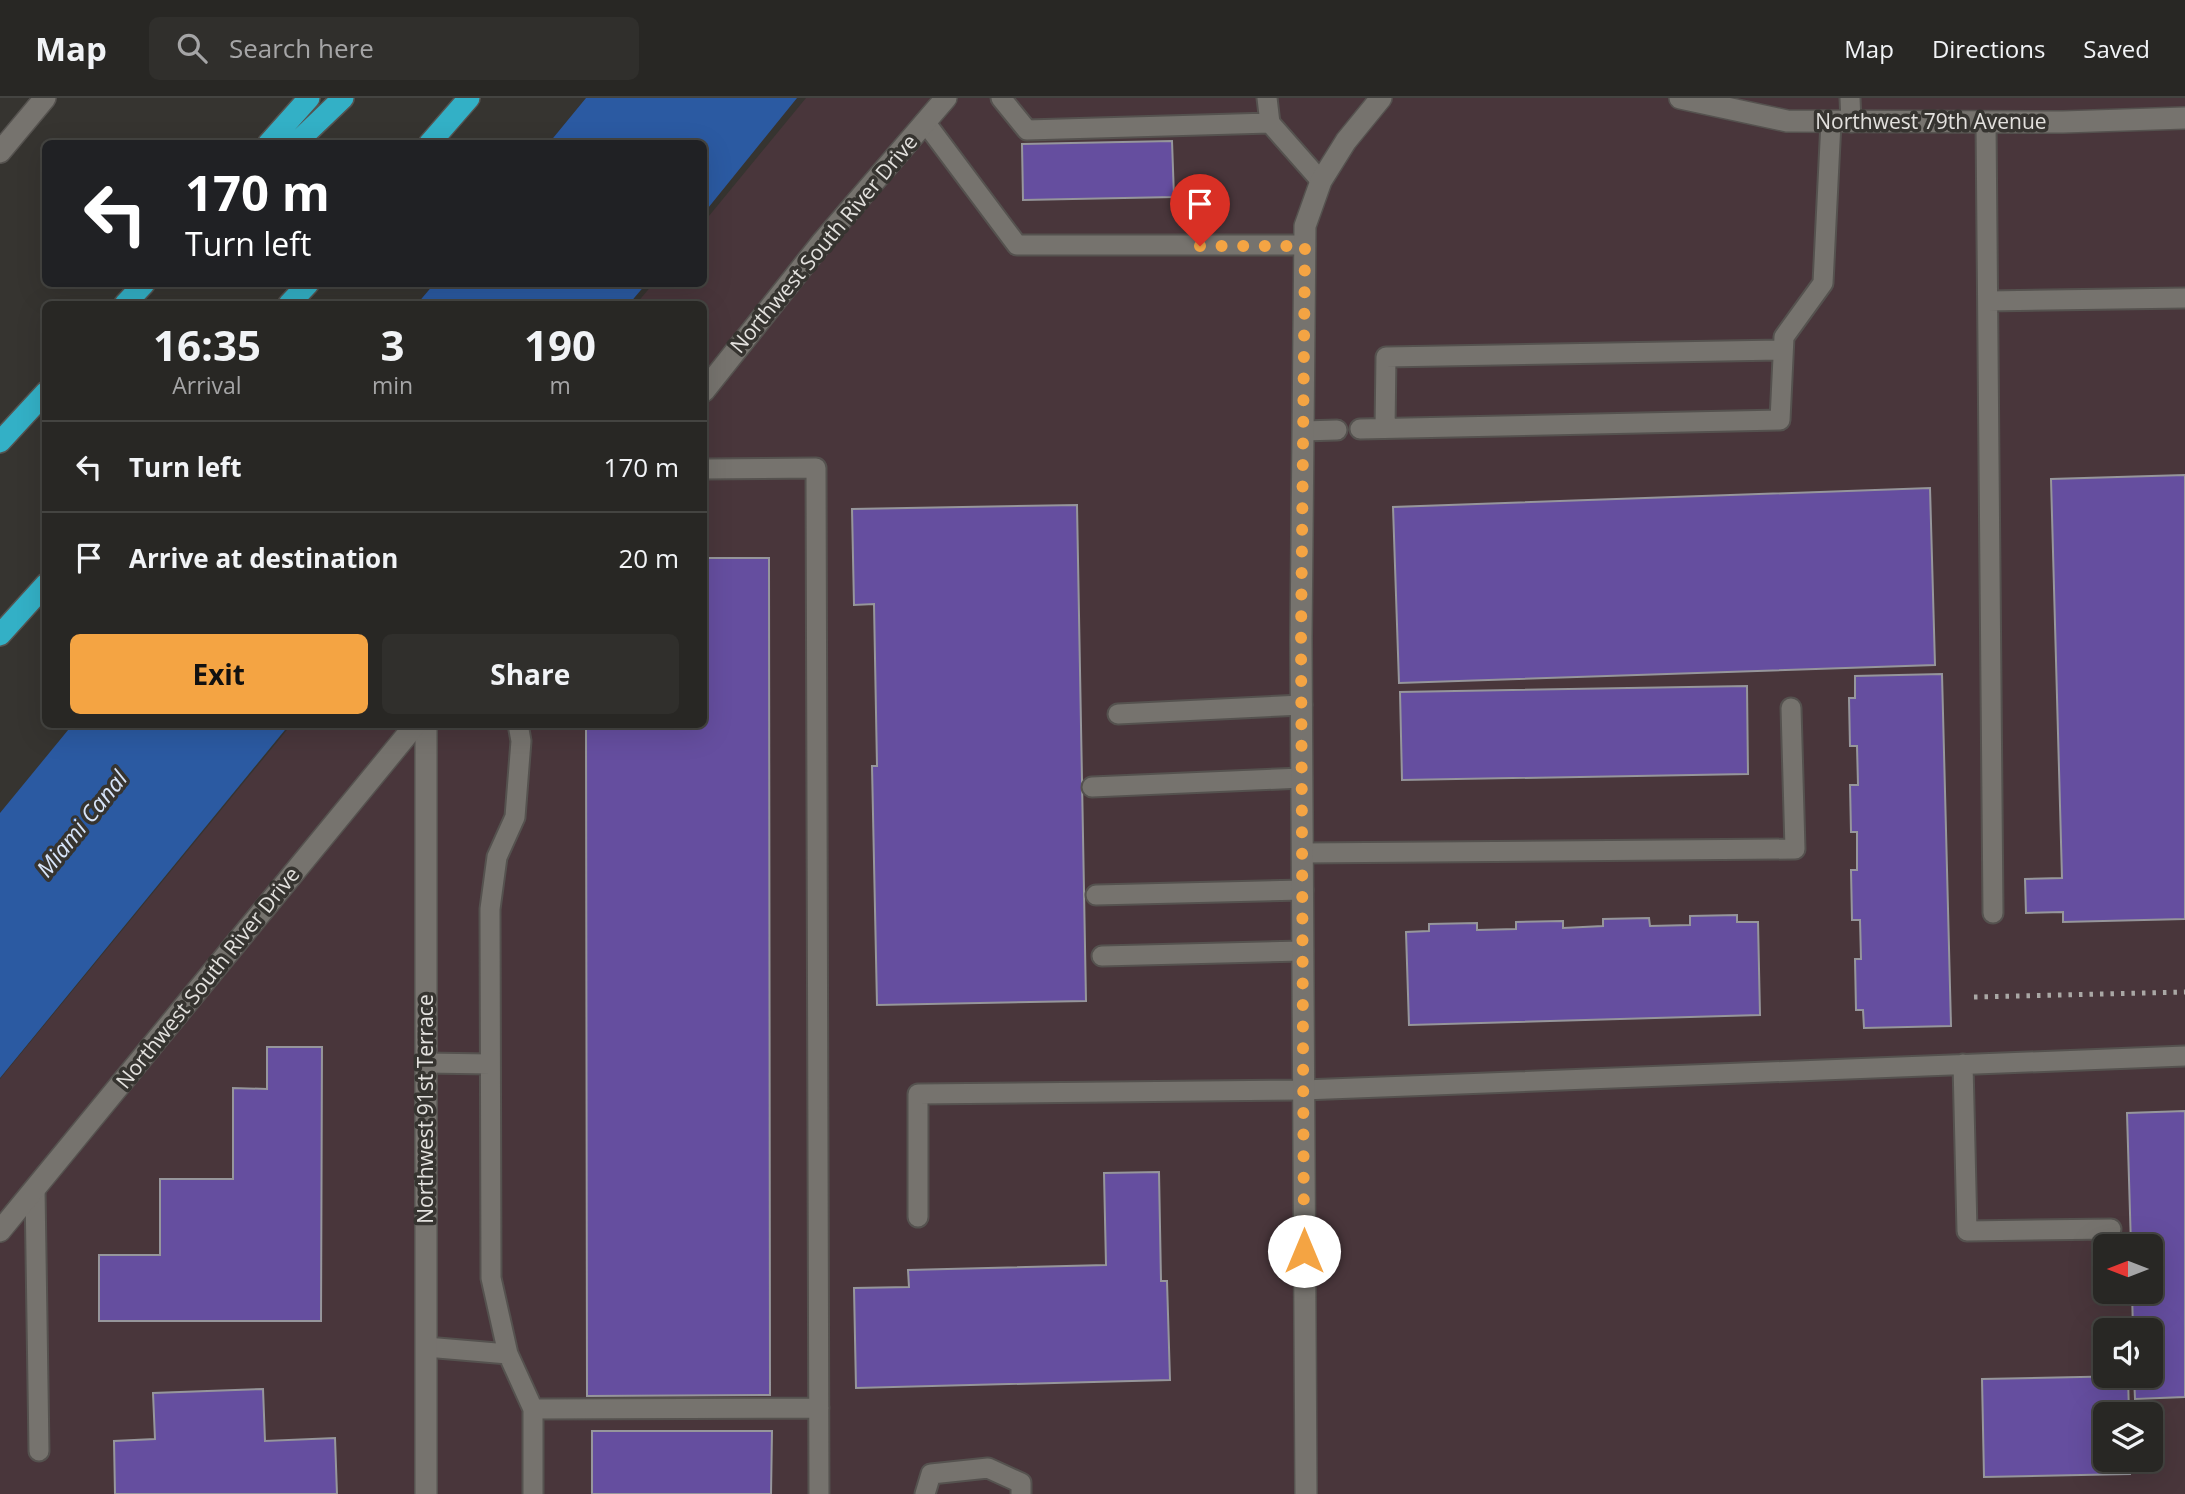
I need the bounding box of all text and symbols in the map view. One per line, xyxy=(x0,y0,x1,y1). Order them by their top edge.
search box xyxy=(149,17,639,80)
text: Map xyxy=(35,26,107,71)
icon: search xyxy=(173,29,211,67)
text: Search here xyxy=(229,30,374,66)
text: Map xyxy=(1844,32,1894,65)
text: Directions xyxy=(1932,32,2045,65)
text: Saved xyxy=(2083,32,2150,65)
street label: Northwest 79th Avenue xyxy=(1815,107,2047,135)
street label: Northwest South River Drive xyxy=(723,128,923,359)
text: 170 m xyxy=(185,159,330,225)
icon: left xyxy=(70,168,161,259)
pin xyxy=(1170,174,1230,246)
icon: arrive xyxy=(1181,185,1219,223)
text: Turn left xyxy=(185,222,311,265)
text: 16:35 xyxy=(153,316,261,373)
text: 3 xyxy=(380,316,405,373)
text: 190 xyxy=(524,316,596,373)
text: Arrival xyxy=(172,369,242,401)
text: min xyxy=(372,369,413,401)
text: m xyxy=(549,369,571,401)
icon: left xyxy=(70,448,108,486)
text: Turn left xyxy=(129,449,241,485)
text: 170 m xyxy=(604,449,679,485)
icon: arrive xyxy=(70,539,108,577)
text: Arrive at destination xyxy=(129,540,398,576)
text: 20 m xyxy=(618,540,679,576)
button: Exit xyxy=(70,634,368,714)
button: Share xyxy=(382,634,679,714)
water label: Miami Canal xyxy=(28,762,135,883)
street label: Northwest South River Drive xyxy=(109,861,305,1094)
street label: Northwest 91st Terrace xyxy=(411,994,439,1224)
position arrow xyxy=(1267,1214,1341,1288)
north arrow xyxy=(2093,1234,2163,1304)
map controls xyxy=(2093,1234,2163,1472)
button: sound xyxy=(2093,1318,2163,1388)
button: layers xyxy=(2093,1402,2163,1472)

